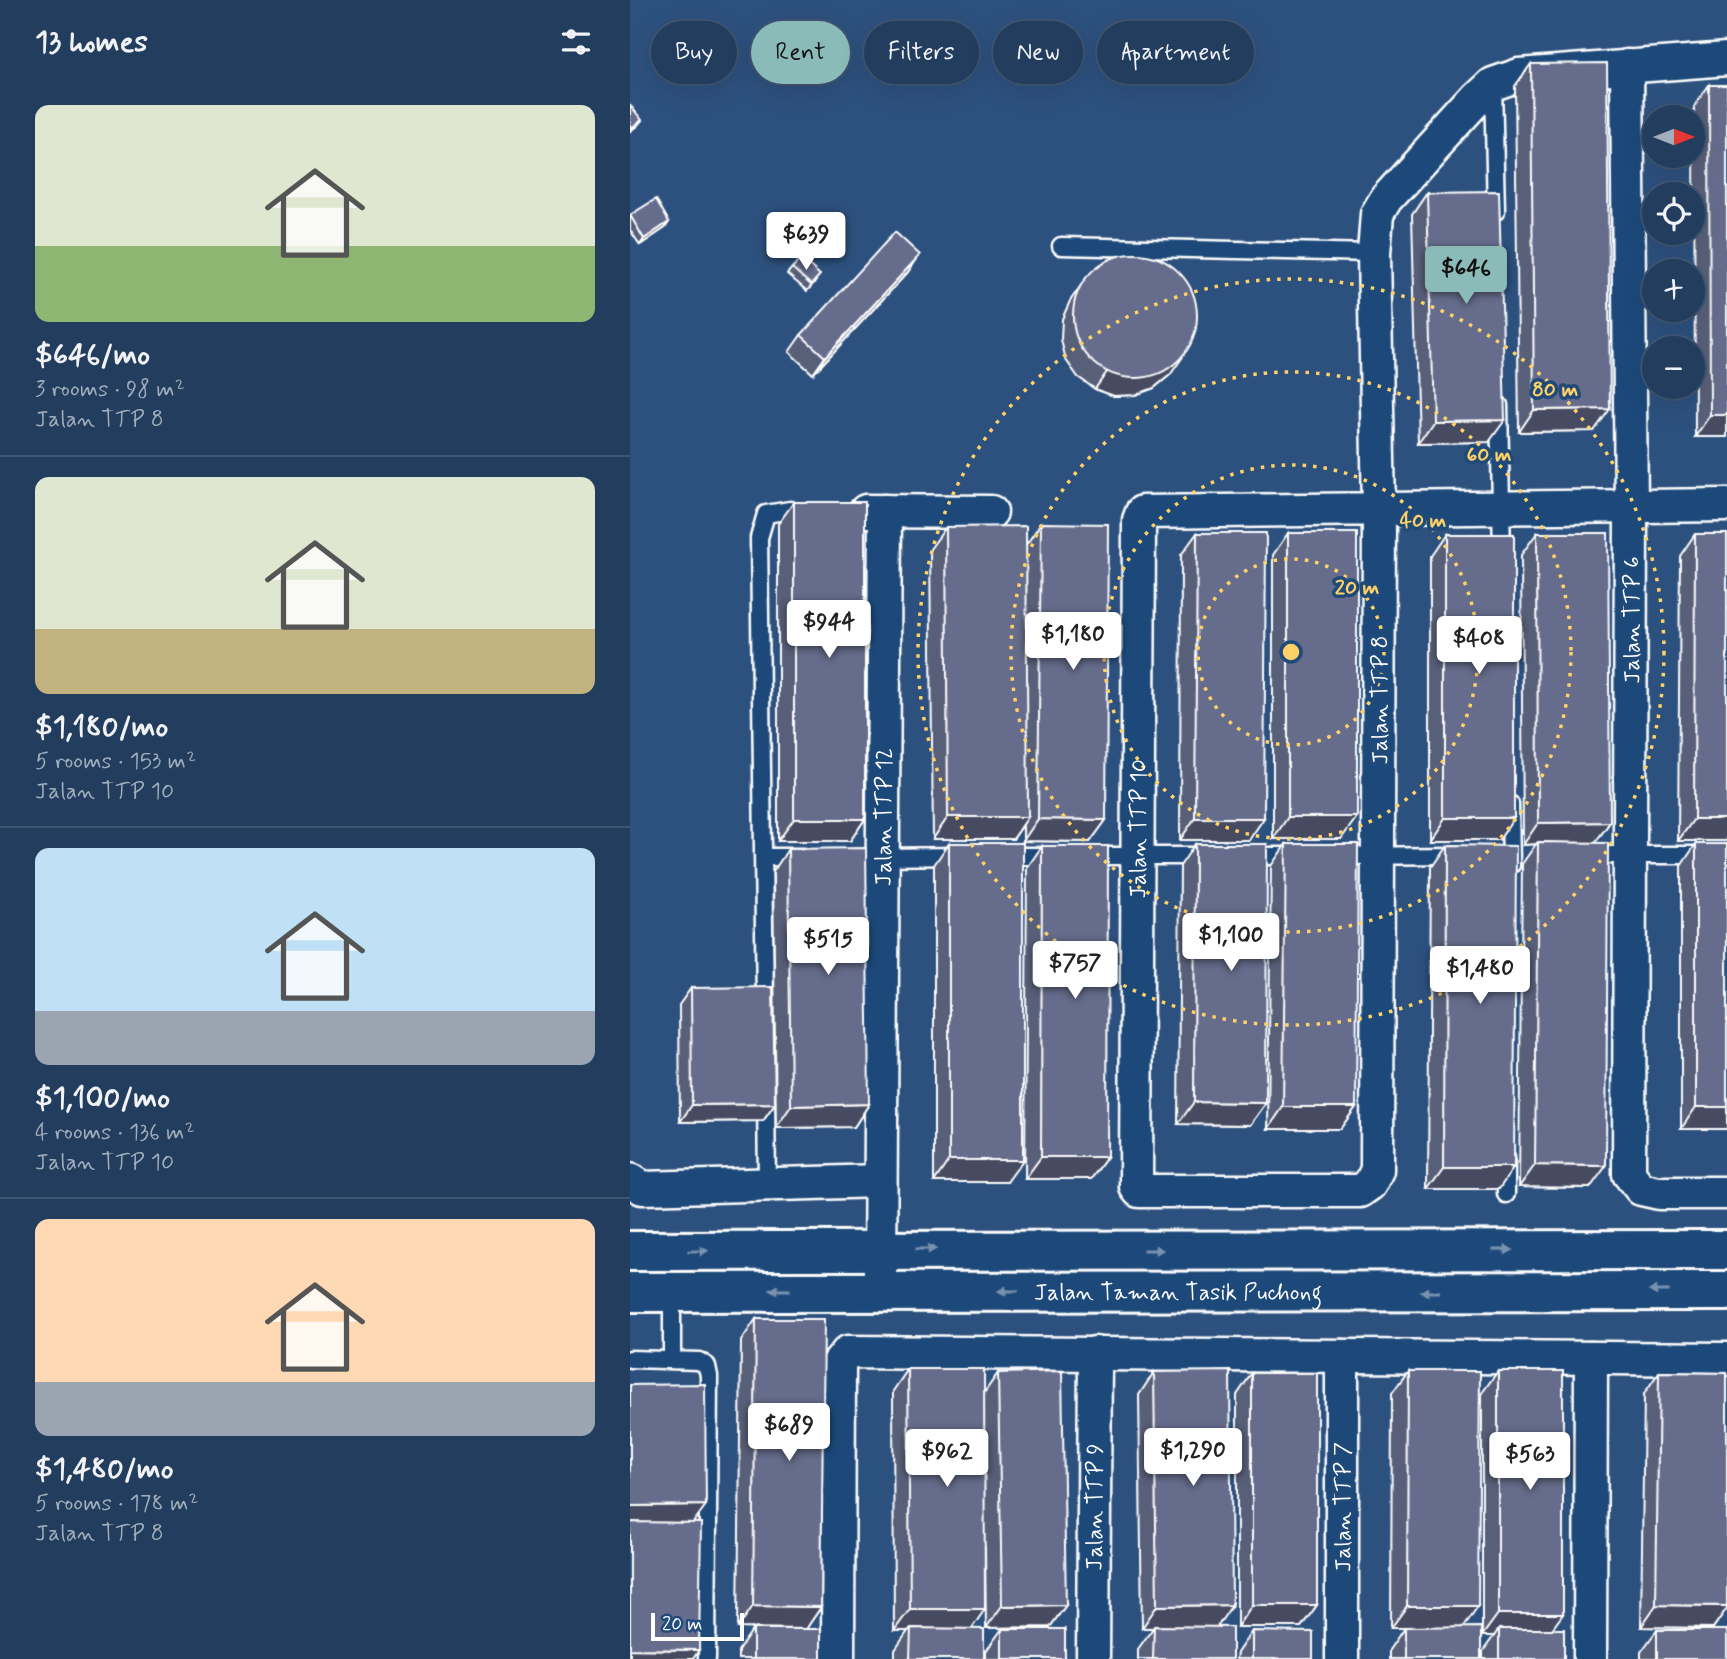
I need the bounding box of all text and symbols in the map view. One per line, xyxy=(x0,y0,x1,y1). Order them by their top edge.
chip: Buy xyxy=(651,21,737,84)
chip: Rent xyxy=(751,21,850,84)
chip: Filters xyxy=(864,21,979,84)
chip: New xyxy=(993,21,1083,84)
chip: Apartment xyxy=(1097,21,1254,84)
text: 13 homes xyxy=(35,23,148,62)
icon: filters xyxy=(557,23,595,61)
north arrow xyxy=(1642,105,1704,168)
map controls xyxy=(1642,105,1705,399)
icon: home xyxy=(252,150,378,276)
button: locate xyxy=(1642,182,1705,245)
pin: $639 xyxy=(765,212,847,272)
text: $639 xyxy=(782,220,830,250)
pin: $646 xyxy=(1425,246,1507,306)
text: $646 xyxy=(1441,254,1491,284)
button: + xyxy=(1642,259,1705,322)
text: $646/mo xyxy=(35,336,150,375)
button: − xyxy=(1642,336,1705,399)
text: 3 rooms · 98 m² xyxy=(35,375,185,405)
text: 80 m xyxy=(1532,376,1578,404)
text: Jalan TTP 8 xyxy=(35,405,164,435)
text: 60 m xyxy=(1466,441,1512,469)
text: 40 m xyxy=(1400,507,1447,535)
icon: home xyxy=(252,522,378,648)
street label: Jalan TTP 6 xyxy=(1618,556,1648,684)
text: 20 m xyxy=(1335,574,1380,602)
pin: $944 xyxy=(788,600,870,660)
text: $944 xyxy=(803,608,855,638)
pin: $1,180 xyxy=(1016,612,1130,672)
pin: $408 xyxy=(1438,616,1520,676)
text: $1,180 xyxy=(1041,620,1105,650)
text: $408 xyxy=(1453,624,1505,654)
street label: Jalan TTP 8 xyxy=(1366,636,1396,764)
centre of rings xyxy=(1279,640,1303,664)
text: $1,180/mo xyxy=(35,708,168,747)
text: 5 rooms · 153 m² xyxy=(35,747,196,777)
street label: Jalan TTP 12 xyxy=(870,748,900,886)
street label: Jalan TTP 10 xyxy=(1124,759,1155,899)
text: Jalan TTP 10 xyxy=(35,777,174,807)
icon: home xyxy=(252,893,378,1019)
pin: $1,100 xyxy=(1174,914,1288,973)
pin: $515 xyxy=(787,918,869,977)
text: $1,100 xyxy=(1198,921,1264,951)
text: $515 xyxy=(803,925,853,955)
pin: $757 xyxy=(1034,942,1116,1001)
pin: $1,480 xyxy=(1423,946,1537,1006)
text: $757 xyxy=(1049,949,1101,979)
text: $1,480 xyxy=(1446,954,1514,984)
text: $1,100/mo xyxy=(35,1079,170,1118)
text: 4 rooms · 136 m² xyxy=(35,1118,195,1148)
text: Jalan TTP 10 xyxy=(35,1148,174,1178)
one-way arrow xyxy=(915,1243,937,1255)
one-way arrow xyxy=(1142,1244,1164,1256)
one-way arrow xyxy=(1492,1244,1514,1256)
one-way arrow xyxy=(687,1245,709,1257)
icon: home xyxy=(252,1264,378,1390)
street label: Jalan Taman Tasik Puchong xyxy=(1034,1278,1322,1310)
one-way arrow xyxy=(769,1284,791,1296)
one-way arrow xyxy=(997,1285,1019,1297)
one-way arrow xyxy=(1420,1286,1442,1298)
one-way arrow xyxy=(1648,1286,1670,1297)
pin: $689 xyxy=(748,1404,830,1463)
text: $689 xyxy=(764,1411,814,1441)
pin: $1,290 xyxy=(1136,1428,1250,1488)
pin: $962 xyxy=(906,1430,988,1489)
pin: $563 xyxy=(1489,1432,1571,1492)
text: $1,290 xyxy=(1160,1436,1226,1466)
text: $962 xyxy=(921,1437,973,1467)
text: $563 xyxy=(1505,1440,1555,1470)
street label: Jalan TTP 7 xyxy=(1329,1442,1359,1572)
street label: Jalan TTP 9 xyxy=(1081,1443,1111,1571)
text: $1,480/mo xyxy=(35,1450,174,1489)
text: 5 rooms · 178 m² xyxy=(35,1489,198,1519)
text: Jalan TTP 8 xyxy=(35,1519,164,1549)
scale bar xyxy=(651,1610,744,1642)
text: 20 m xyxy=(662,1612,702,1637)

